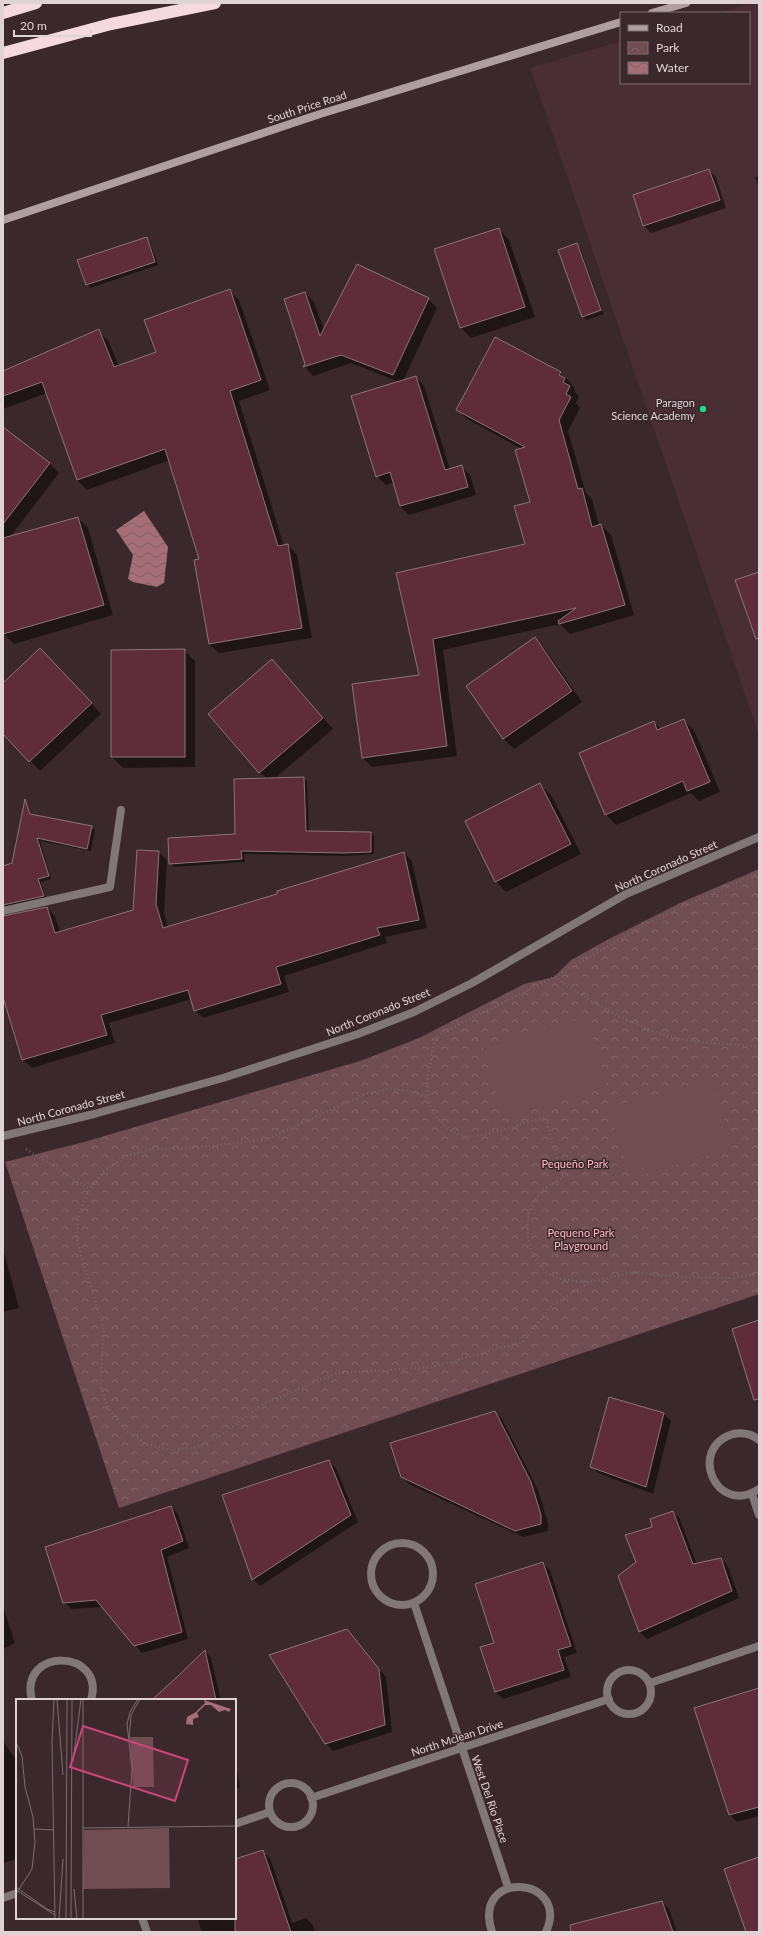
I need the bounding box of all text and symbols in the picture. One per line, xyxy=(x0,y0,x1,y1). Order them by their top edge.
scale bar xyxy=(14,12,91,38)
legend xyxy=(620,12,750,84)
text: 20 m xyxy=(20,18,47,33)
text: Road xyxy=(656,20,683,35)
text: Park xyxy=(656,40,680,55)
text: Water xyxy=(656,60,689,75)
street label: South Price Road xyxy=(266,88,348,125)
place label: Paragon Science Academy xyxy=(611,396,695,422)
marker: Paragon Science Academy xyxy=(698,404,708,414)
street label: North Coronado Street xyxy=(613,837,719,894)
street label: North Coronado Street xyxy=(324,985,432,1038)
street label: North Coronado Street xyxy=(16,1087,126,1128)
park label: Pequeño Park xyxy=(542,1157,609,1170)
park label: Pequeno Park Playground xyxy=(548,1226,615,1252)
inset map xyxy=(16,1699,236,1919)
street label: North Mclean Drive xyxy=(409,1716,505,1758)
street label: West Del Rio Place xyxy=(469,1753,512,1844)

